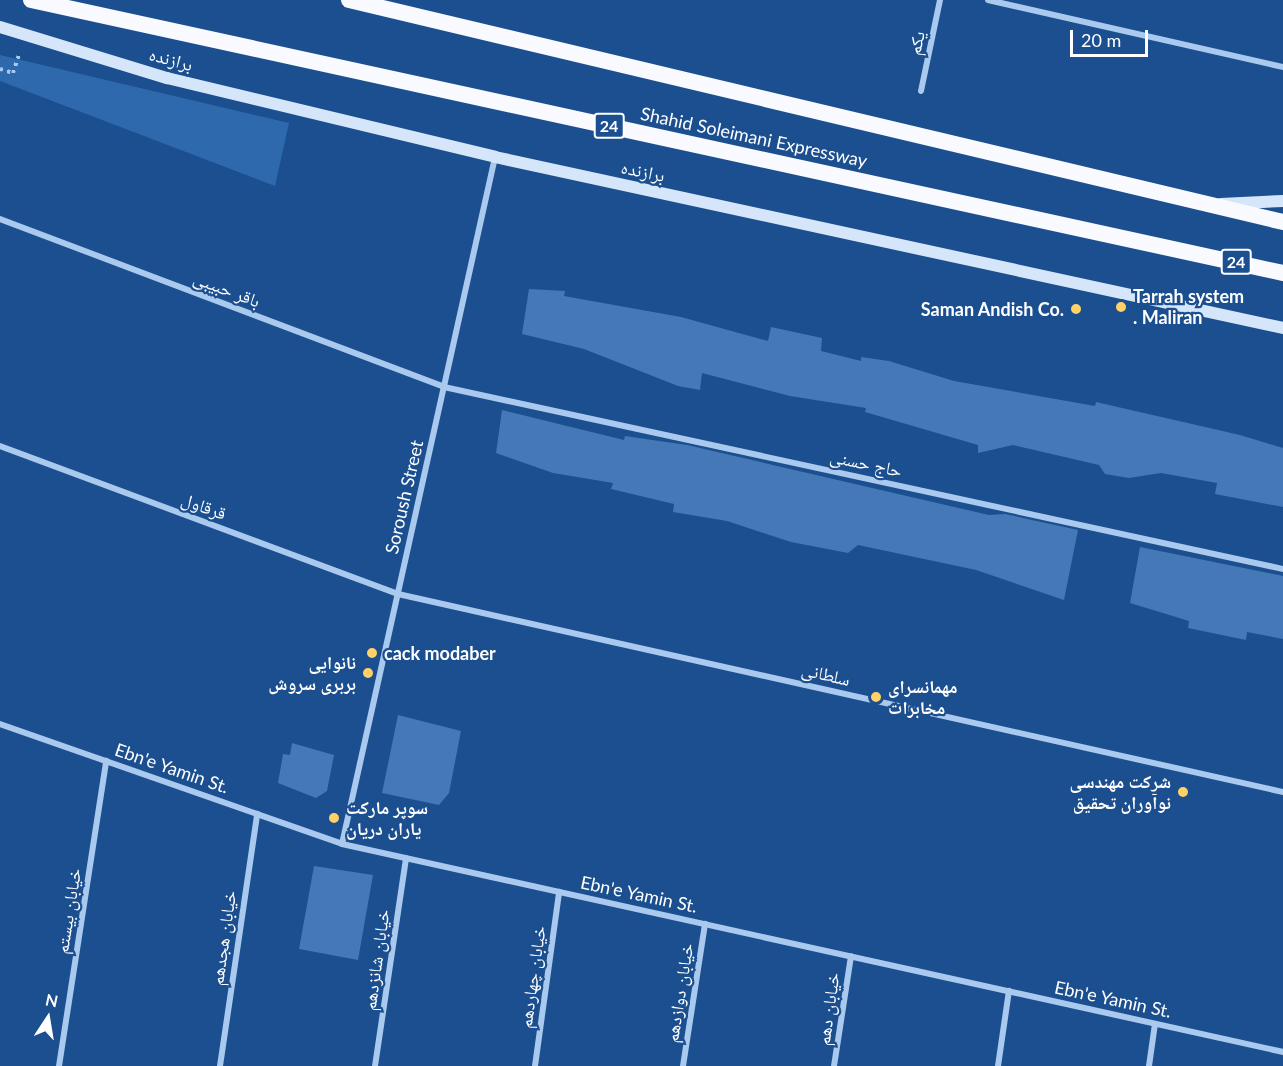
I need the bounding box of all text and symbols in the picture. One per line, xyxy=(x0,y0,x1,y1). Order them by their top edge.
scale bar xyxy=(1073,18,1151,56)
street label: یکم xyxy=(903,29,929,57)
text: 20 m xyxy=(1081,29,1121,51)
street label: برازنده xyxy=(147,43,195,75)
street label: Shahid Soleimani Expressway xyxy=(639,102,869,172)
road number: 24 xyxy=(592,113,626,139)
street label: برازنده xyxy=(619,156,667,186)
road number: 24 xyxy=(1220,249,1252,275)
street label: باقر حبیبی xyxy=(191,266,263,312)
place label: Tarrah system . Maliran xyxy=(1133,286,1244,328)
place label: Saman Andish Co. xyxy=(920,298,1064,320)
marker: Tarrah system . Maliran xyxy=(1114,300,1128,314)
marker: Saman Andish Co. xyxy=(1069,302,1083,316)
street label: Soroush Street xyxy=(380,438,428,556)
street label: حاج حسنی xyxy=(828,445,904,481)
street label: قرقاول xyxy=(179,488,229,524)
place label: cack modaber xyxy=(384,642,496,664)
marker: cack modaber xyxy=(365,646,379,660)
place label: نانوایی بربری سروش xyxy=(268,652,356,694)
street label: سلطانی xyxy=(799,658,853,690)
marker: نانوایی بربری سروش xyxy=(361,666,375,680)
place label: مهمانسرای مخابرات xyxy=(888,676,957,718)
marker: مهمانسرای مخابرات xyxy=(869,690,883,704)
street label: Ebn'e Yamin St. xyxy=(112,738,232,798)
place label: شرکت مهندسی نوآوران تحقیق xyxy=(1070,771,1171,814)
marker: شرکت مهندسی نوآوران تحقیق xyxy=(1176,785,1190,799)
place label: سوپر مارکت یاران دریان xyxy=(346,797,428,840)
marker: سوپر مارکت یاران دریان xyxy=(327,811,341,825)
street label: خیابان بیستم xyxy=(51,867,85,955)
street label: Ebn'e Yamin St. xyxy=(578,871,700,917)
street label: خیابان هجدهم xyxy=(206,889,240,987)
street label: خیابان شانزدهم xyxy=(358,908,394,1012)
street label: خیابان چهاردهم xyxy=(514,924,550,1030)
street label: خیابان دوازدهم xyxy=(660,942,698,1044)
street label: خیابان دهم xyxy=(812,971,844,1047)
street label: Ebn'e Yamin St. xyxy=(1052,976,1174,1022)
north arrow xyxy=(18,988,78,1048)
text: N xyxy=(44,989,60,1010)

